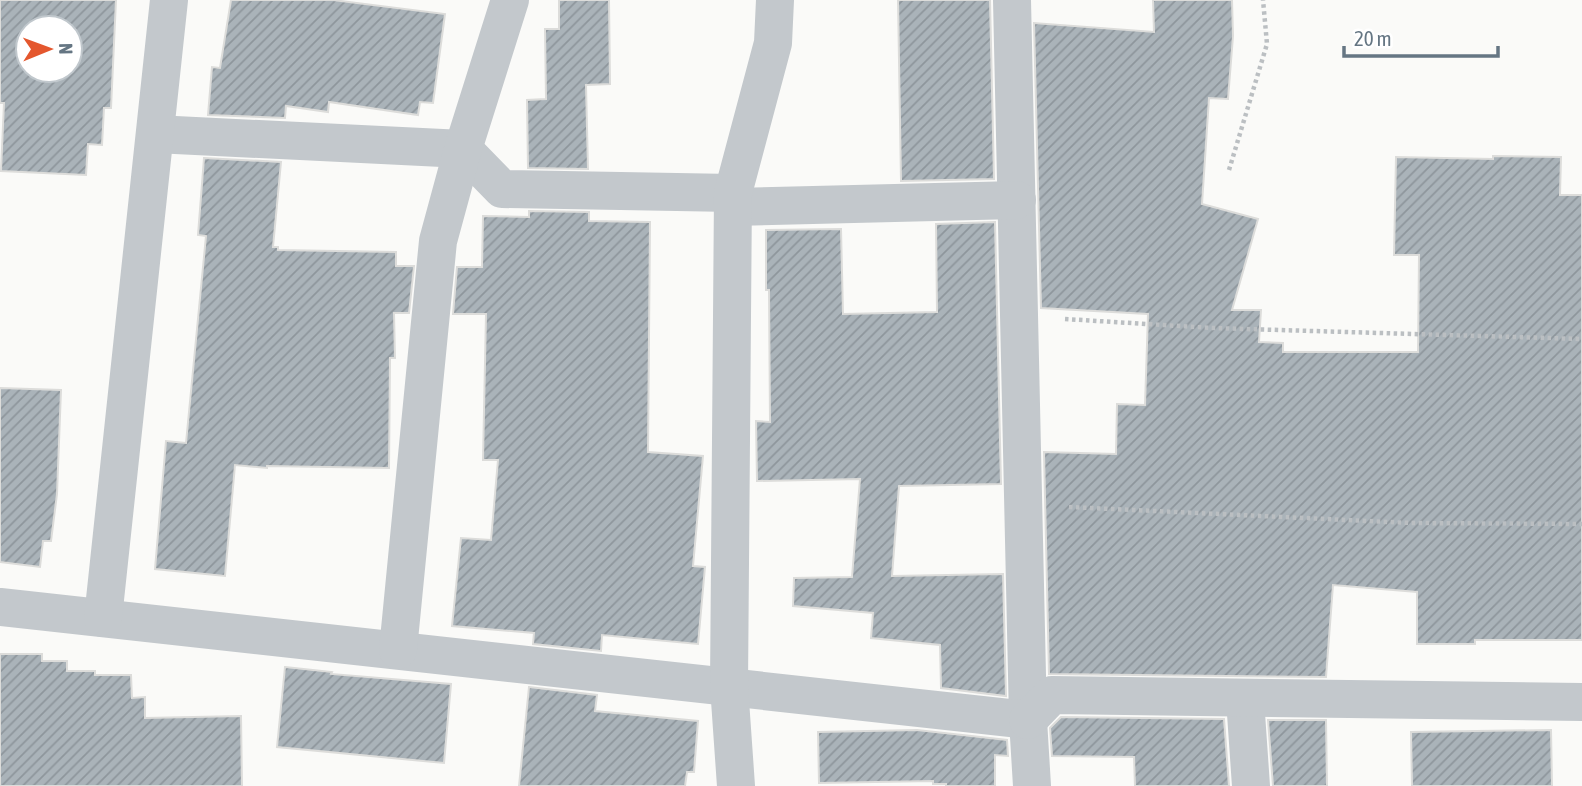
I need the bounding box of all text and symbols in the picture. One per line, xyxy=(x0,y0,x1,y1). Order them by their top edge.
north arrow xyxy=(14,14,84,84)
scale bar xyxy=(1344,14,1498,58)
text: 20 m xyxy=(1354,26,1392,50)
text: N xyxy=(55,43,77,55)

